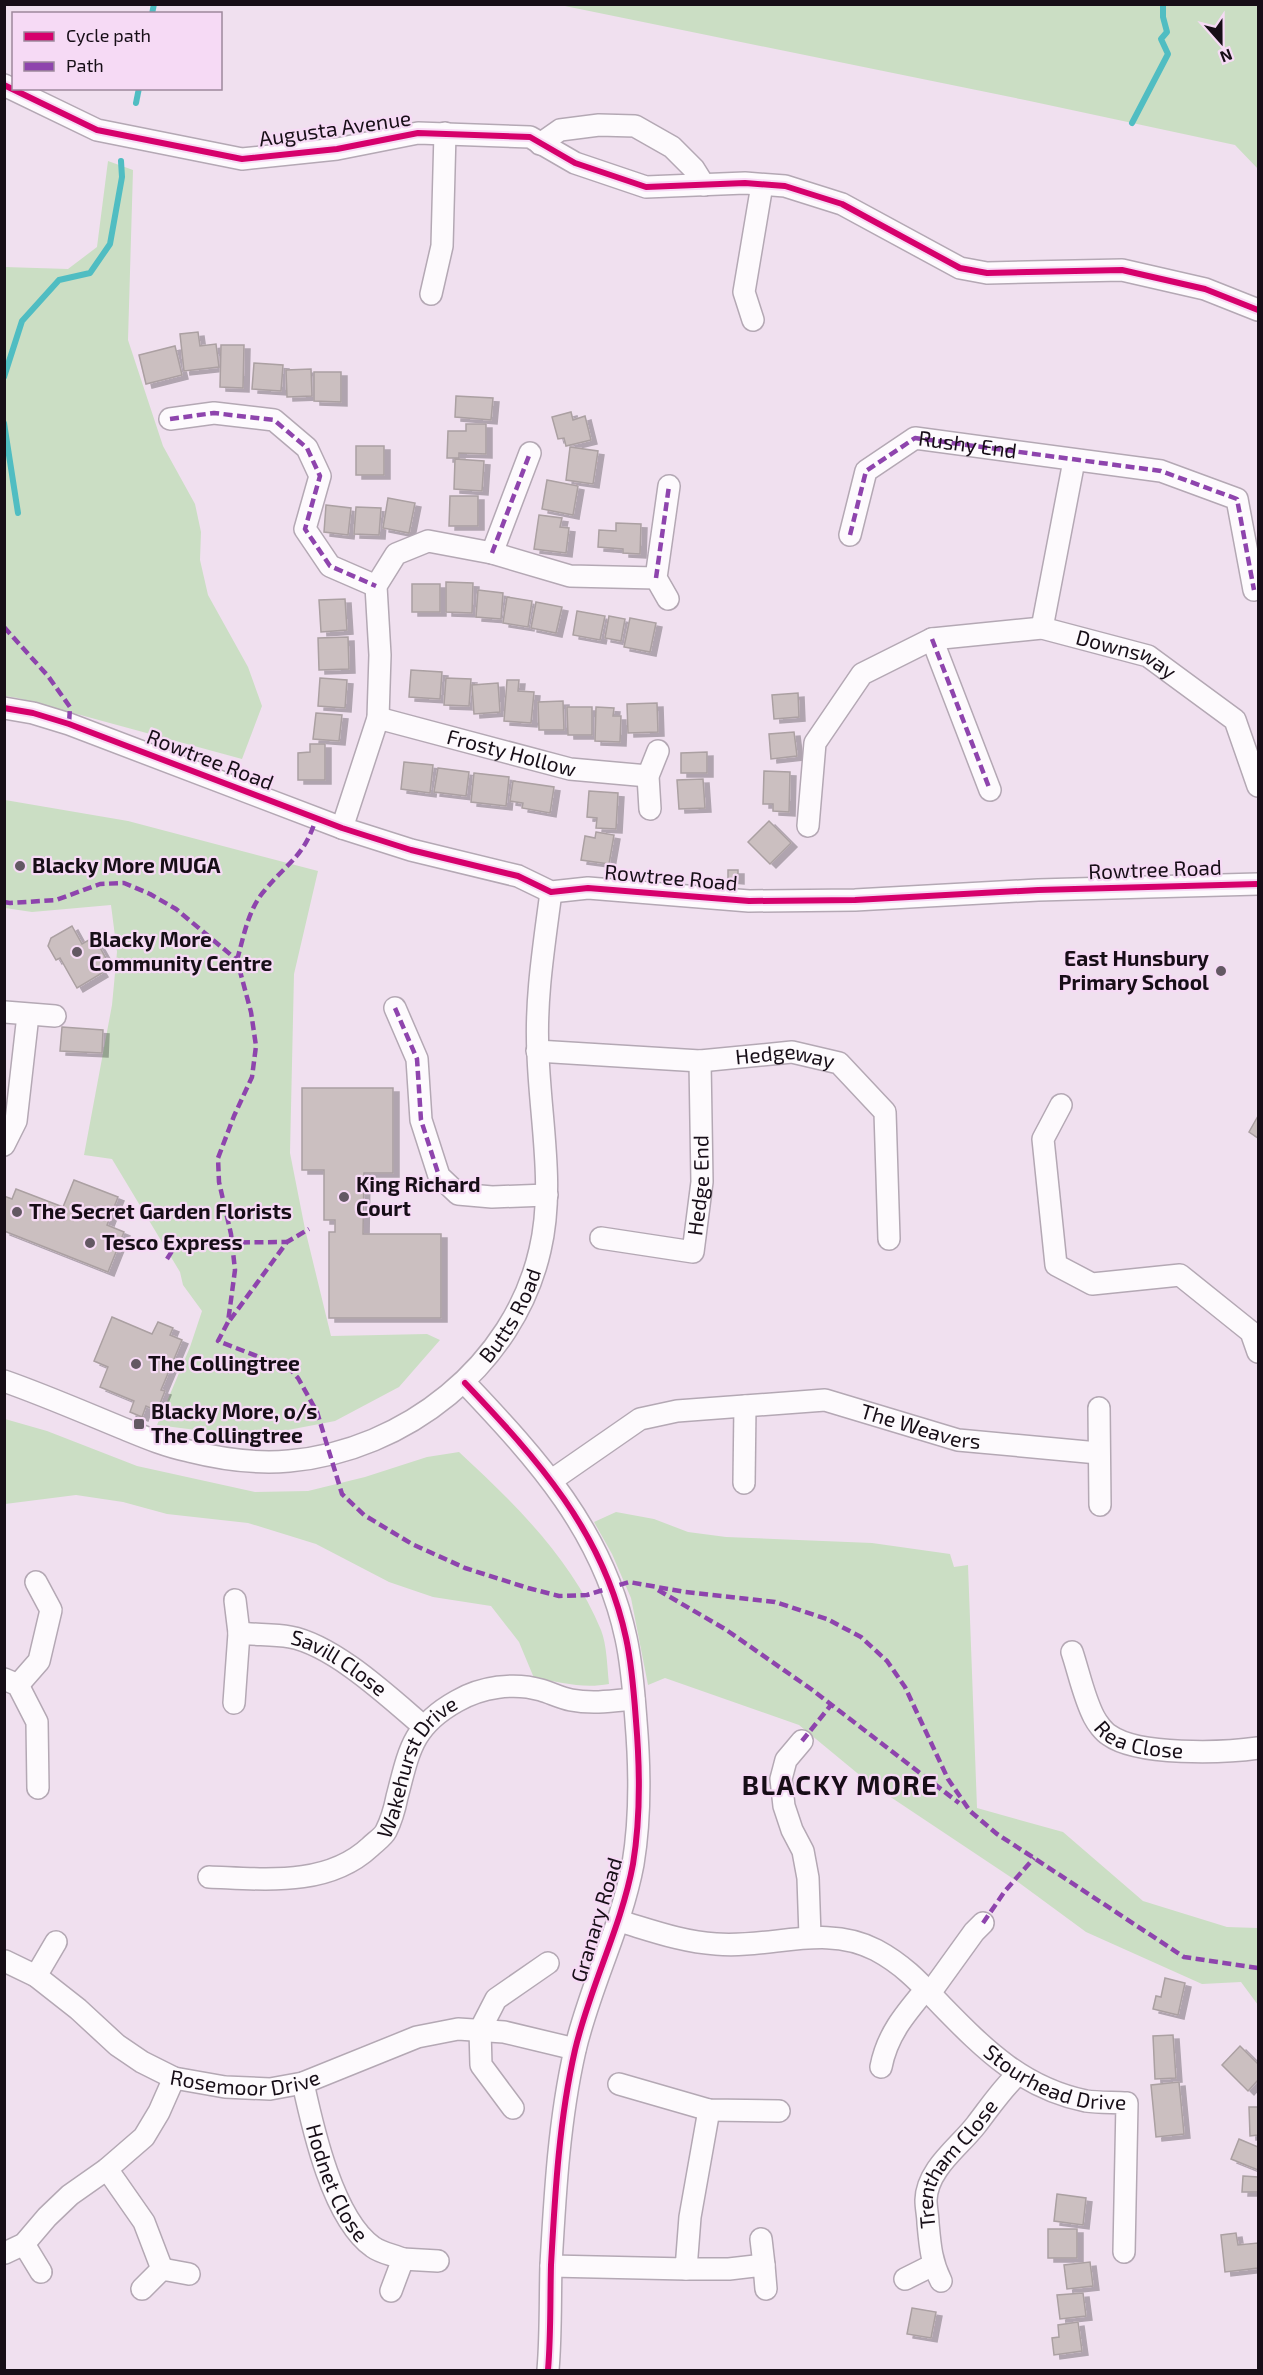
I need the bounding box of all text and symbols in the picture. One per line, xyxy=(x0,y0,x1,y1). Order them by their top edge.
legend xyxy=(12,12,222,90)
north arrow xyxy=(1191,12,1251,72)
text: Cycle path xyxy=(66,24,151,46)
text: N xyxy=(1218,46,1235,67)
text: Path xyxy=(66,54,104,76)
street label: Augusta Avenue xyxy=(257,104,413,151)
street label: Rushy End xyxy=(917,425,1019,463)
street label: Downsway xyxy=(1073,624,1182,684)
street label: Rowtree Road xyxy=(144,723,277,794)
street label: Frosty Hollow xyxy=(444,723,579,781)
place label: Blacky More MUGA xyxy=(32,852,221,878)
street label: Rowtree Road xyxy=(1088,854,1222,883)
street label: Rowtree Road xyxy=(603,858,739,895)
marker: Blacky More MUGA xyxy=(13,859,27,873)
place label: Blacky More Community Centre xyxy=(89,926,272,976)
marker: Blacky More Community Centre xyxy=(70,945,84,959)
place label: East Hunsbury Primary School xyxy=(1059,945,1209,995)
marker: East Hunsbury Primary School xyxy=(1214,964,1228,978)
street label: Hedgeway xyxy=(734,1038,837,1073)
street label: Hedge End xyxy=(681,1135,713,1237)
place label: King Richard Court xyxy=(356,1171,481,1220)
marker: King Richard Court xyxy=(337,1190,351,1204)
place label: The Secret Garden Florists xyxy=(29,1198,292,1223)
marker: The Secret Garden Florists xyxy=(10,1205,24,1219)
place label: Tesco Express xyxy=(102,1229,243,1254)
marker: Tesco Express xyxy=(83,1236,97,1250)
street label: Butts Road xyxy=(473,1265,545,1367)
place label: The Collingtree xyxy=(148,1350,300,1375)
marker: The Collingtree xyxy=(129,1357,143,1371)
street label: The Weavers xyxy=(858,1397,982,1453)
place label: Blacky More, o/s The Collingtree xyxy=(151,1398,317,1447)
marker: Blacky More, o/s The Collingtree xyxy=(132,1417,146,1431)
street label: Savill Close xyxy=(288,1624,393,1701)
street label: Wakehurst Drive xyxy=(371,1690,461,1842)
street label: Rea Close xyxy=(1090,1715,1184,1762)
district label: BLACKY MORE xyxy=(742,1768,938,1800)
street label: Granary Road xyxy=(565,1854,626,1985)
street label: Stourhead Drive xyxy=(979,2038,1127,2114)
street label: Rosemoor Drive xyxy=(168,2063,323,2100)
street label: Trentham Close xyxy=(912,2094,1002,2230)
street label: Hodnet Close xyxy=(302,2121,374,2246)

